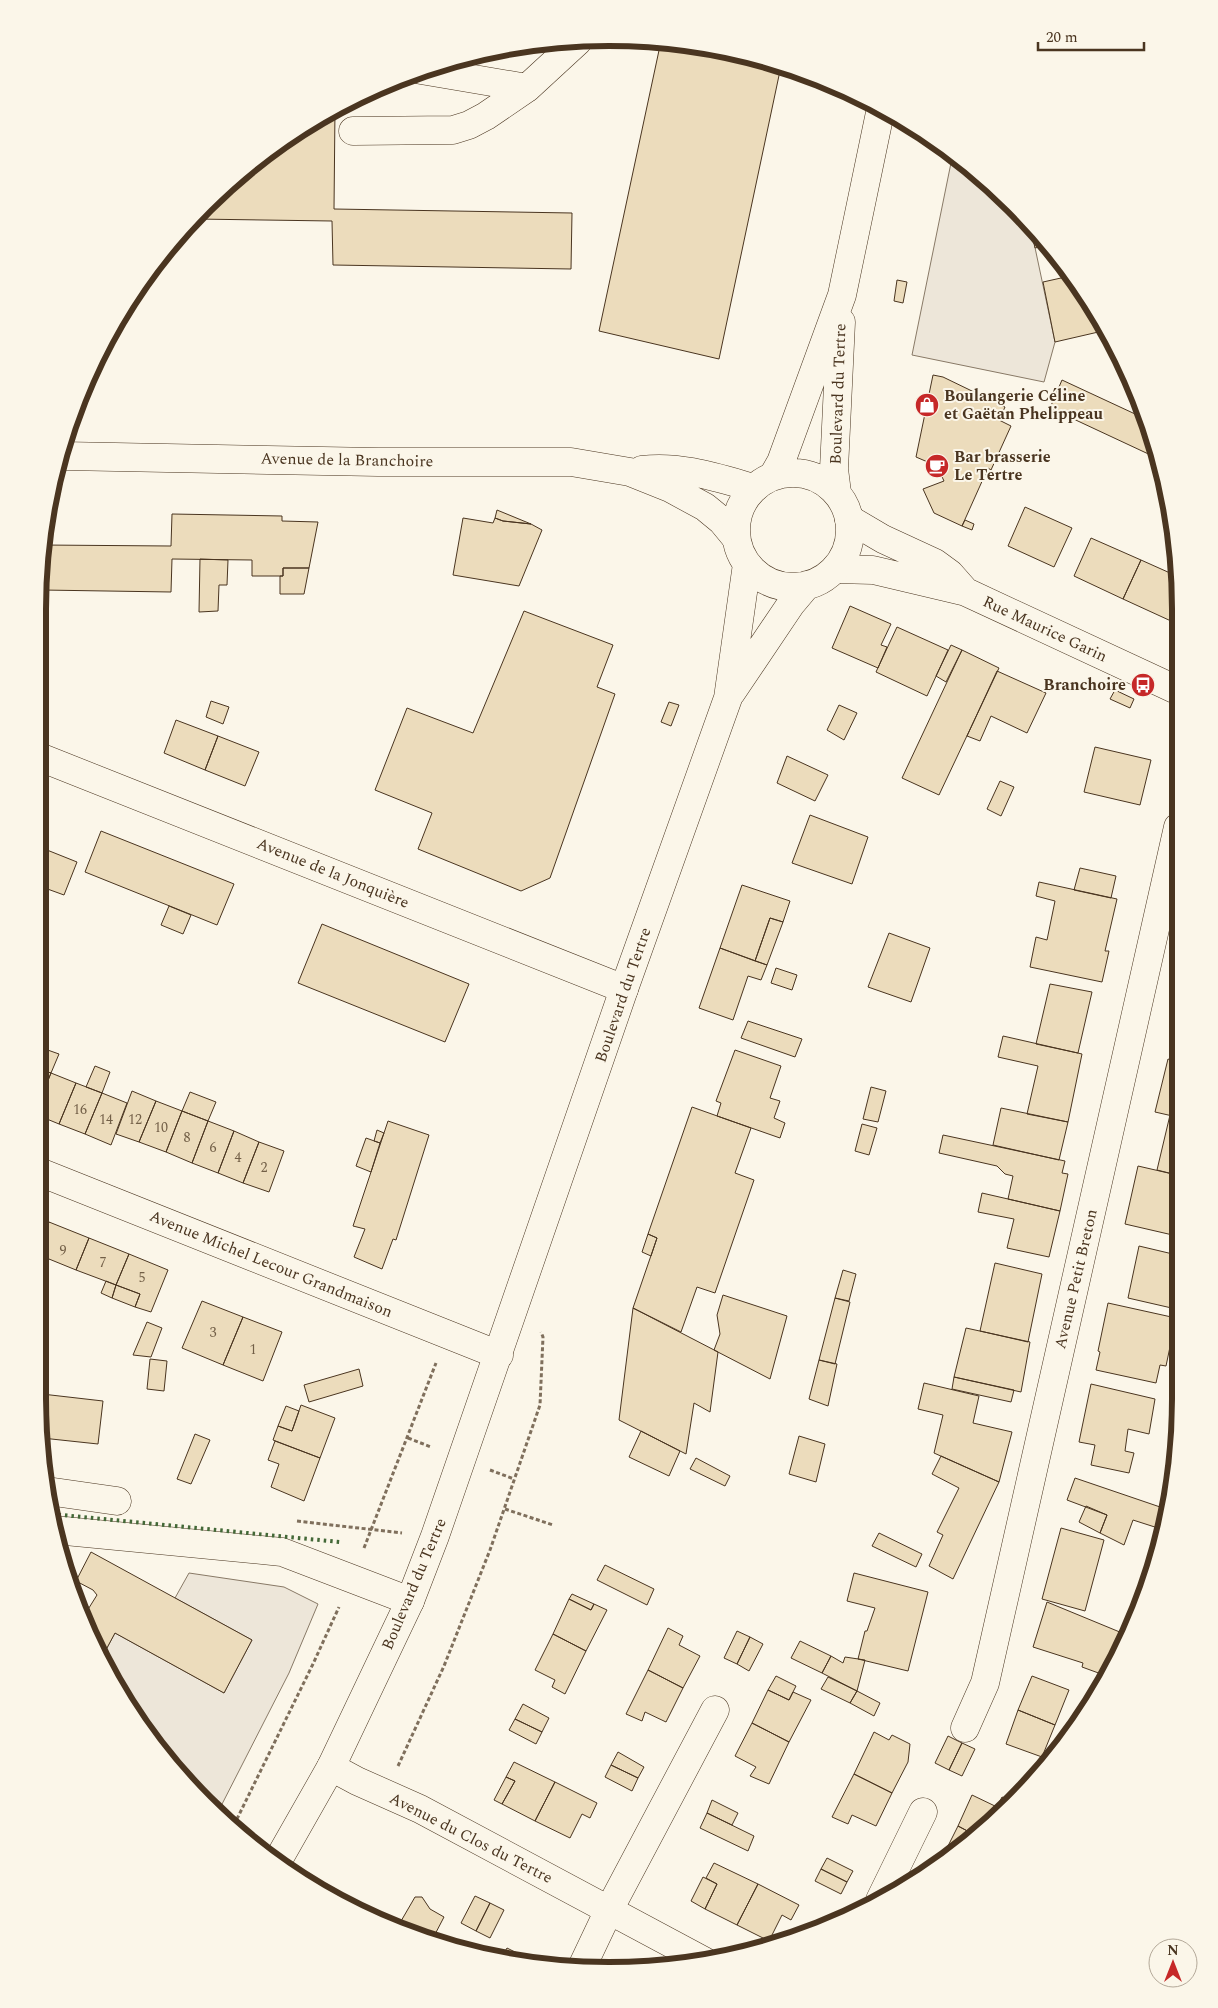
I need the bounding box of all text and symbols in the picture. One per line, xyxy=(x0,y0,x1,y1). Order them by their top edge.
scale bar xyxy=(1038,20,1144,52)
text: 20 m xyxy=(1046,26,1078,49)
street label: Boulevard du Tertre xyxy=(824,323,852,465)
place label: Boulangerie Céline et Gaëtan Phelippeau xyxy=(944,384,1103,426)
shop icon: Boulangerie Céline et Gaëtan Phelippeau xyxy=(914,392,940,418)
place label: Bar brasserie Le Tertre xyxy=(954,445,1051,487)
street label: Avenue de la Branchoire xyxy=(260,446,434,474)
cafe icon: Bar brasserie Le Tertre xyxy=(924,453,950,479)
street label: Rue Maurice Garin xyxy=(979,590,1111,668)
bus stop icon: Branchoire xyxy=(1130,672,1156,698)
place label: Branchoire xyxy=(1043,673,1126,697)
street label: Avenue de la Jonquière xyxy=(253,831,413,915)
street label: Boulevard du Tertre xyxy=(589,924,657,1066)
house number: 16 xyxy=(73,1099,87,1120)
house number: 14 xyxy=(99,1109,113,1130)
house number: 12 xyxy=(128,1109,142,1130)
house number: 10 xyxy=(154,1117,168,1138)
house number: 8 xyxy=(184,1127,191,1148)
house number: 6 xyxy=(210,1137,217,1158)
house number: 4 xyxy=(235,1147,242,1168)
house number: 2 xyxy=(261,1157,268,1178)
street label: Avenue Michel Lecour Grandmaison xyxy=(146,1204,396,1324)
street label: Avenue Petit Breton xyxy=(1048,1207,1104,1351)
house number: 9 xyxy=(60,1240,67,1261)
house number: 7 xyxy=(100,1252,107,1273)
house number: 5 xyxy=(139,1267,146,1288)
house number: 3 xyxy=(210,1322,217,1343)
house number: 1 xyxy=(250,1339,257,1360)
street label: Boulevard du Tertre xyxy=(375,1514,453,1654)
street label: Avenue du Clos du Tertre xyxy=(385,1786,557,1890)
north arrow xyxy=(1148,1938,1198,1988)
text: N xyxy=(1167,1940,1179,1961)

